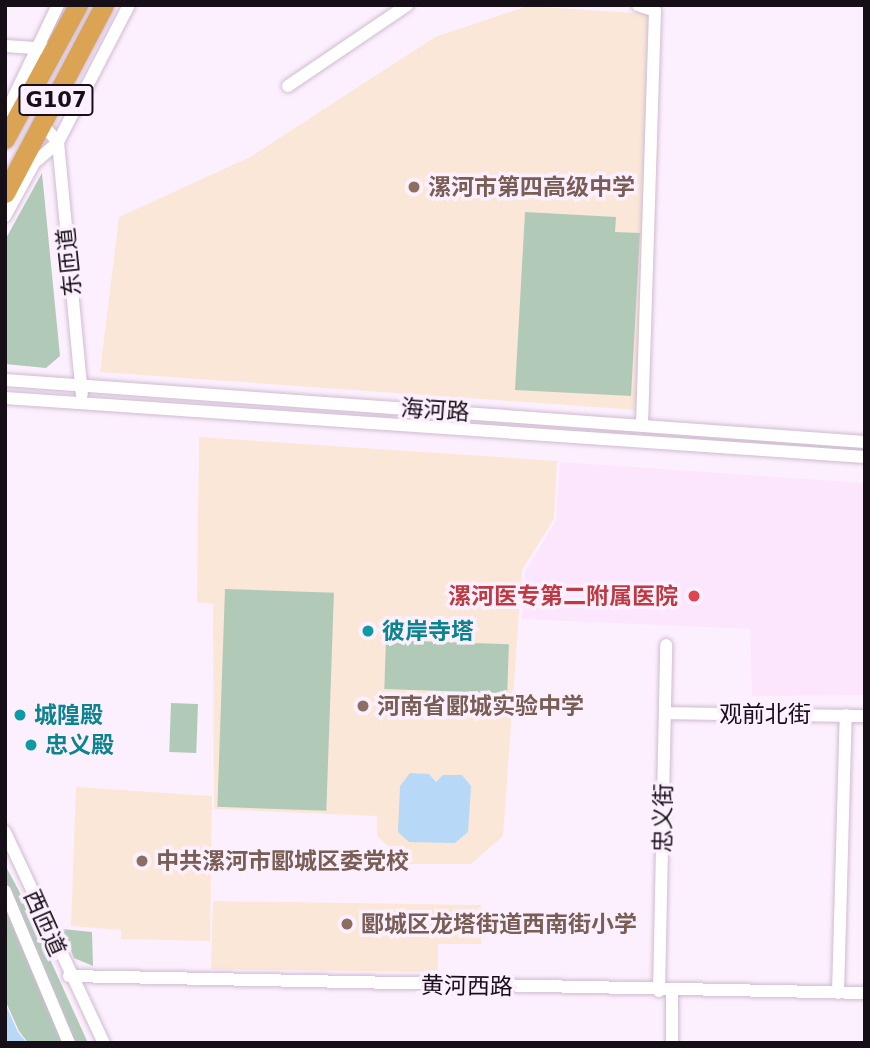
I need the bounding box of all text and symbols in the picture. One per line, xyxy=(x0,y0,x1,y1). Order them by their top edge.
road number: G107 xyxy=(18,82,94,118)
place label: 漯河市第四高级中学 xyxy=(428,173,635,201)
marker: 漯河市第四高级中学 xyxy=(406,179,422,195)
street label: 东匝道 xyxy=(52,226,86,298)
street label: 海河路 xyxy=(400,394,470,426)
place label: 漯河医专第二附属医院 xyxy=(448,582,678,610)
marker: 漯河医专第二附属医院 xyxy=(684,586,704,606)
place label: 彼岸寺塔 xyxy=(382,617,474,645)
marker: 彼岸寺塔 xyxy=(360,623,376,639)
place label: 河南省郾城实验中学 xyxy=(377,692,584,720)
marker: 河南省郾城实验中学 xyxy=(355,698,371,714)
street label: 观前北街 xyxy=(719,700,811,728)
place label: 城隍殿 xyxy=(34,701,103,729)
marker: 城隍殿 xyxy=(12,707,28,723)
place label: 忠义殿 xyxy=(45,731,114,759)
marker: 忠义殿 xyxy=(23,737,39,753)
street label: 忠义街 xyxy=(649,783,677,853)
place label: 中共漯河市郾城区委党校 xyxy=(156,847,409,875)
marker: 中共漯河市郾城区委党校 xyxy=(134,853,150,869)
street label: 西匝道 xyxy=(18,886,72,960)
place label: 郾城区龙塔街道西南街小学 xyxy=(361,910,637,938)
marker: 郾城区龙塔街道西南街小学 xyxy=(339,916,355,932)
street label: 黄河西路 xyxy=(421,971,513,1001)

